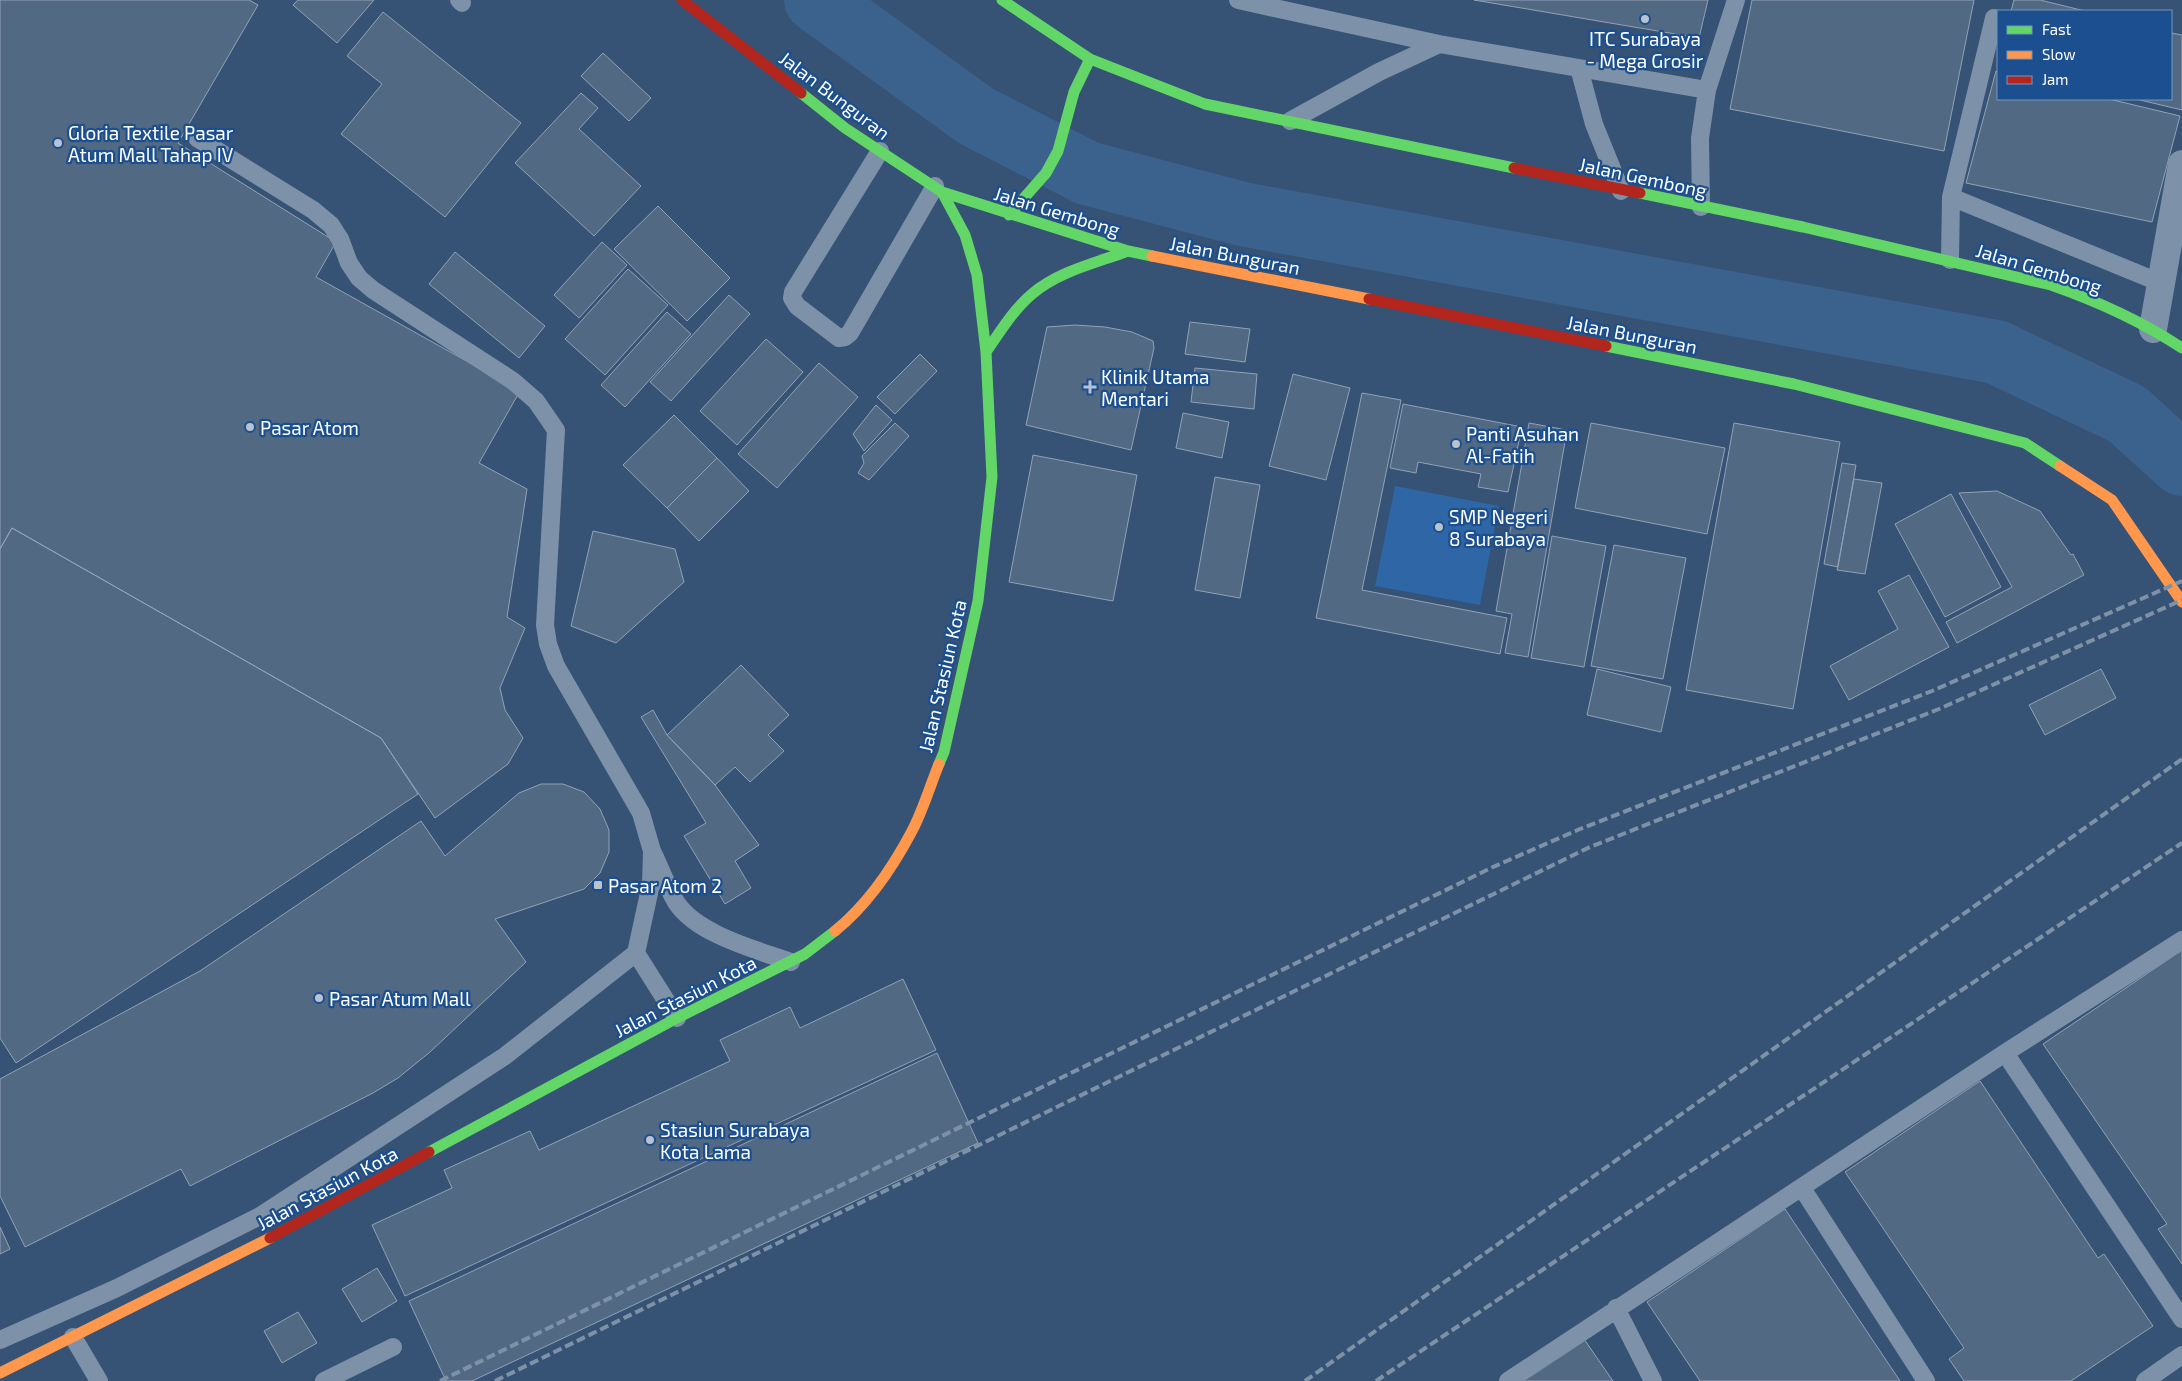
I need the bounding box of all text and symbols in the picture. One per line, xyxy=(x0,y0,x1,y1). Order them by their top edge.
legend xyxy=(1997,10,2172,100)
marker: ITC Surabaya - Mega Grosir xyxy=(1639,13,1651,25)
text: Fast xyxy=(2042,20,2072,38)
place label: ITC Surabaya - Mega Grosir xyxy=(1587,27,1704,72)
text: Slow xyxy=(2042,45,2076,63)
street label: Jalan Bunguran xyxy=(775,46,895,144)
text: Jam xyxy=(2042,70,2068,88)
place label: Gloria Textile Pasar Atum Mall Tahap IV xyxy=(68,121,234,166)
marker: Gloria Textile Pasar Atum Mall Tahap IV xyxy=(52,137,64,149)
street label: Jalan Gembong xyxy=(1577,152,1709,202)
street label: Jalan Gembong xyxy=(991,181,1123,241)
street label: Jalan Bunguran xyxy=(1168,231,1302,279)
street label: Jalan Gembong xyxy=(1973,238,2105,298)
street label: Jalan Bunguran xyxy=(1565,310,1699,358)
place label: Klinik Utama Mentari xyxy=(1101,365,1209,410)
marker: Klinik Utama Mentari xyxy=(1083,380,1097,394)
place label: Pasar Atom xyxy=(260,416,359,439)
marker: Pasar Atom xyxy=(244,421,256,433)
place label: Panti Asuhan Al-Fatih xyxy=(1466,422,1579,467)
marker: Panti Asuhan Al-Fatih xyxy=(1450,438,1462,450)
place label: SMP Negeri 8 Surabaya xyxy=(1449,505,1548,550)
marker: SMP Negeri 8 Surabaya xyxy=(1433,521,1445,533)
street label: Jalan Stasiun Kota xyxy=(913,597,971,755)
place label: Pasar Atom 2 xyxy=(608,874,722,897)
marker: Pasar Atom 2 xyxy=(592,879,604,891)
street label: Jalan Stasiun Kota xyxy=(610,950,760,1042)
place label: Pasar Atum Mall xyxy=(329,987,471,1010)
marker: Pasar Atum Mall xyxy=(313,992,325,1004)
place label: Stasiun Surabaya Kota Lama xyxy=(660,1118,810,1163)
marker: Stasiun Surabaya Kota Lama xyxy=(644,1134,656,1146)
street label: Jalan Stasiun Kota xyxy=(253,1141,401,1235)

